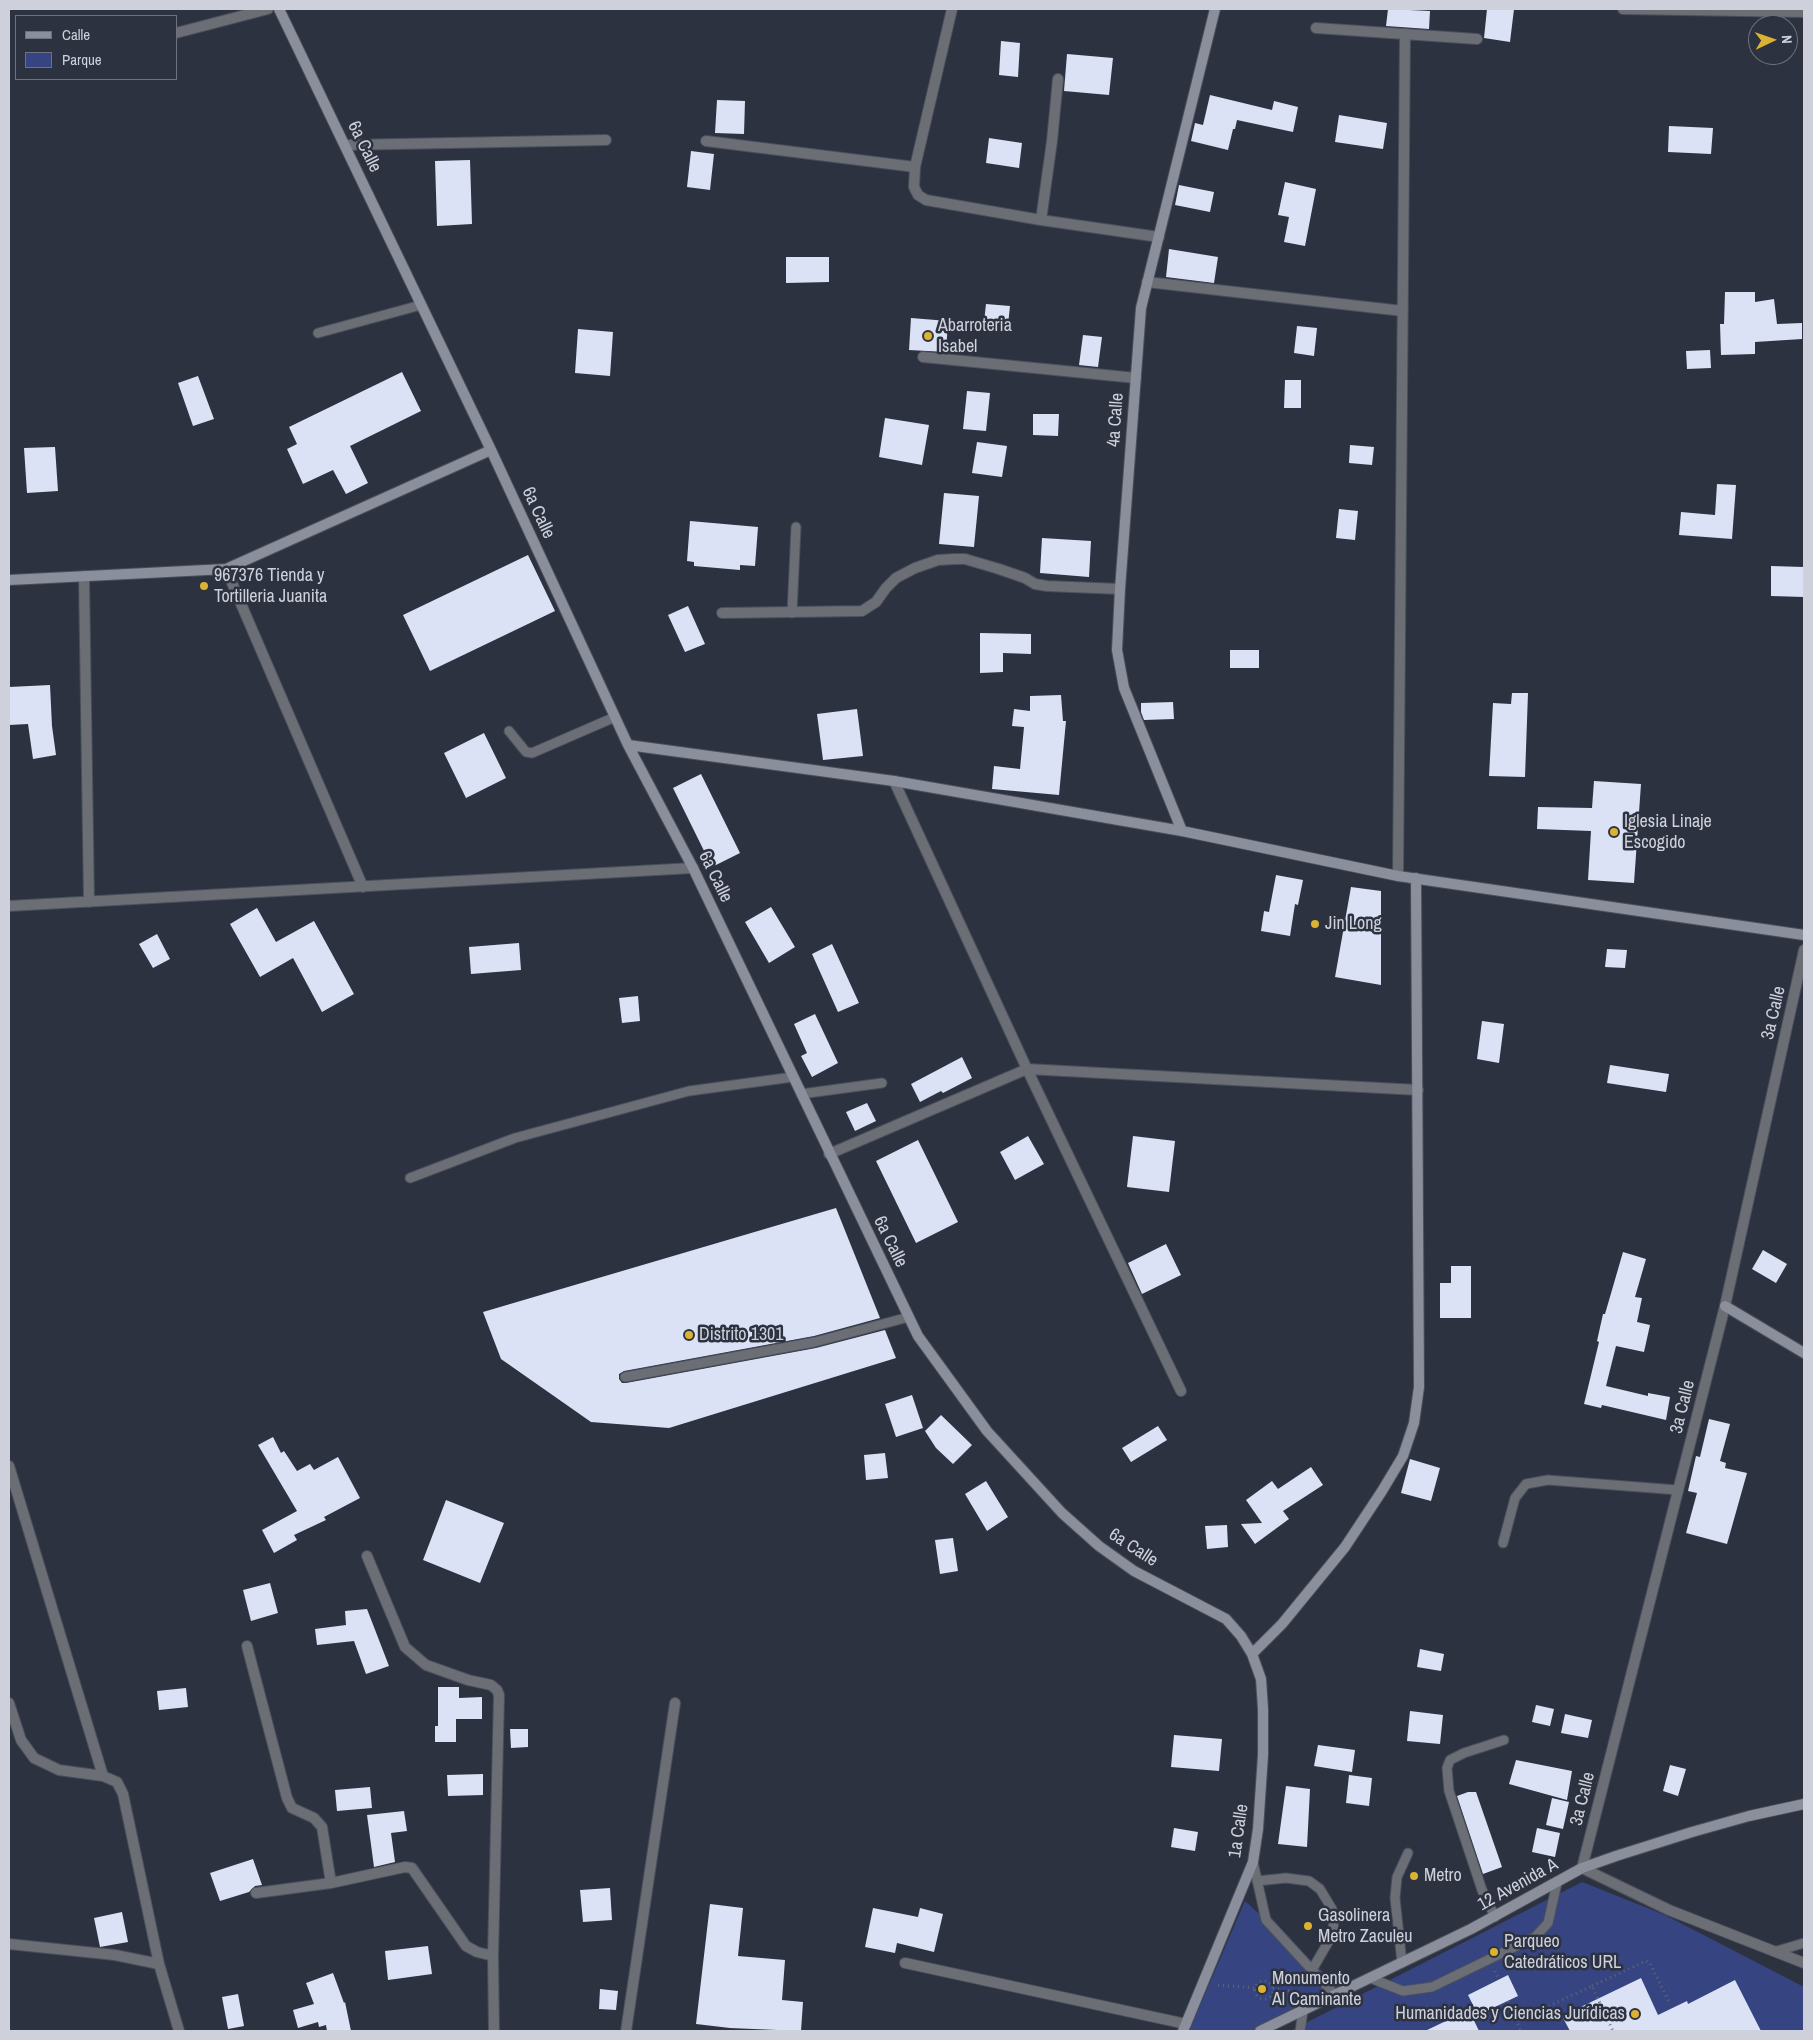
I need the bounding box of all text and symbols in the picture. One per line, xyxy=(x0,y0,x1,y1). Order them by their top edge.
legend xyxy=(15,15,178,80)
north arrow xyxy=(1748,15,1798,65)
text: Calle xyxy=(62,24,90,45)
text: N xyxy=(1778,35,1796,44)
text: Parque xyxy=(62,49,102,70)
street label: 6a Calle xyxy=(342,118,386,176)
place label: Abarroteria Isabel xyxy=(938,315,1012,358)
marker: Abarroteria Isabel xyxy=(922,330,934,342)
street label: 4a Calle xyxy=(1103,392,1129,448)
street label: 6a Calle xyxy=(517,484,559,542)
place label: 967376 Tienda y Tortilleria Juanita xyxy=(214,565,327,608)
marker: 967376 Tienda y Tortilleria Juanita xyxy=(198,580,210,592)
place label: Iglesia Linaje Escogido xyxy=(1624,811,1712,854)
marker: Iglesia Linaje Escogido xyxy=(1608,826,1620,838)
street label: 6a Calle xyxy=(693,848,737,906)
place label: Jin Long xyxy=(1325,913,1382,935)
marker: Jin Long xyxy=(1309,918,1321,930)
street label: 3a Calle xyxy=(1757,984,1791,1042)
street label: 6a Calle xyxy=(868,1213,912,1271)
place label: Distrito 1301 xyxy=(699,1324,784,1346)
marker: Distrito 1301 xyxy=(683,1329,695,1341)
street label: 3a Calle xyxy=(1666,1378,1700,1436)
street label: 6a Calle xyxy=(1104,1524,1162,1572)
street label: 3a Calle xyxy=(1566,1770,1600,1828)
street label: 1a Calle xyxy=(1225,1803,1253,1859)
street label: 12 Avenida A xyxy=(1474,1854,1562,1916)
place label: Metro xyxy=(1424,1865,1462,1887)
marker: Metro xyxy=(1408,1870,1420,1882)
place label: Gasolinera Metro Zaculeu xyxy=(1318,1905,1412,1948)
marker: Gasolinera Metro Zaculeu xyxy=(1302,1920,1314,1932)
place label: Parqueo Catedráticos URL xyxy=(1504,1931,1621,1974)
marker: Parqueo Catedráticos URL xyxy=(1488,1946,1500,1958)
place label: Monumento Al Caminante xyxy=(1272,1968,1361,2010)
marker: Monumento Al Caminante xyxy=(1256,1983,1268,1995)
place label: Humanidades y Ciencias Jurídicas xyxy=(1395,2003,1625,2025)
marker: Humanidades y Ciencias Jurídicas xyxy=(1629,2008,1641,2020)

